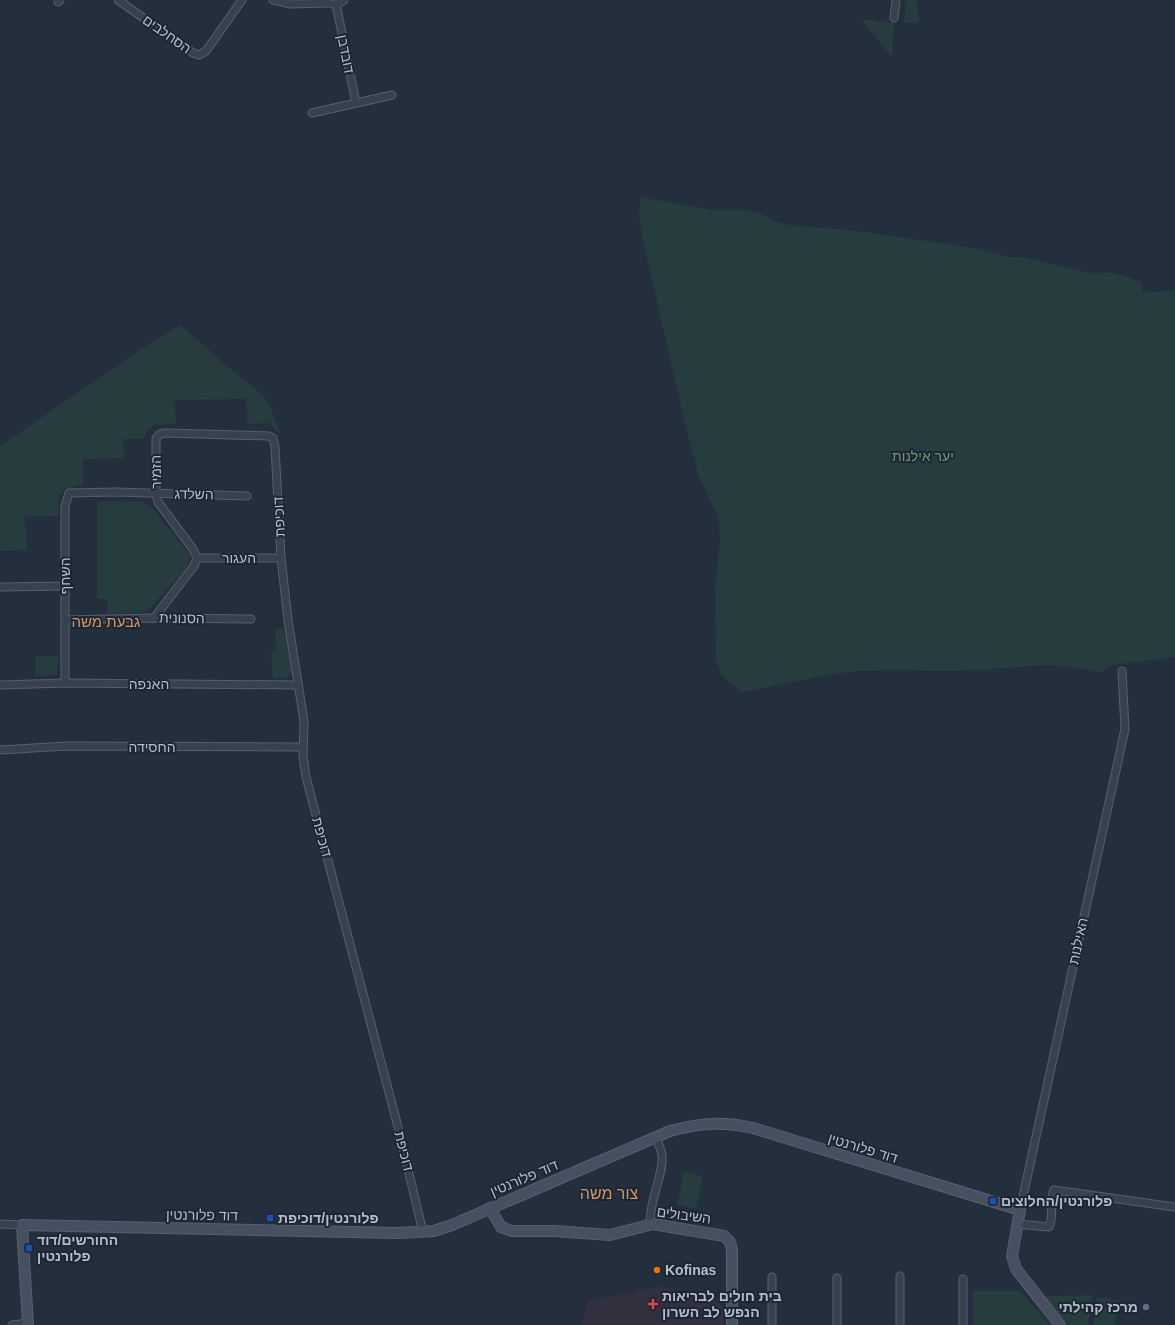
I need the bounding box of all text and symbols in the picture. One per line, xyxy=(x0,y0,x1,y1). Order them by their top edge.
street label: הסחלבים xyxy=(140,12,194,56)
street label: דובדבן xyxy=(334,33,358,75)
park label: יער אילנות xyxy=(892,448,954,464)
street label: הזמיר xyxy=(148,455,164,489)
street label: השלדג xyxy=(174,486,214,502)
street label: דוכיפת xyxy=(270,496,288,538)
street label: העגור xyxy=(222,550,256,566)
street label: השחף xyxy=(57,557,73,595)
street label: הסנונית xyxy=(159,610,205,626)
district label: גבעת משה xyxy=(72,613,140,630)
street label: האנפה xyxy=(129,676,169,692)
street label: החסידה xyxy=(128,739,176,755)
street label: דוכיפת xyxy=(309,815,335,859)
street label: האילנות xyxy=(1065,916,1091,966)
street label: דוכיפת xyxy=(391,1130,417,1173)
street label: דוד פלורנטין xyxy=(826,1130,900,1166)
street label: דוד פלורנטין xyxy=(488,1156,560,1199)
district label: צור משה xyxy=(580,1185,639,1202)
place label: פלורנטין/החלוצים xyxy=(1001,1193,1112,1209)
marker: פלורנטין/החלוצים xyxy=(988,1196,998,1206)
street label: השיבולים xyxy=(656,1203,712,1227)
street label: דוד פלורנטין xyxy=(166,1206,238,1224)
place label: פלורנטין/דוכיפת xyxy=(278,1210,379,1226)
marker: פלורנטין/דוכיפת xyxy=(265,1213,275,1223)
place label: החורשים/דוד פלורנטין xyxy=(37,1232,118,1264)
marker: החורשים/דוד פלורנטין xyxy=(24,1243,34,1253)
place label: Kofinas xyxy=(665,1262,717,1278)
marker: Kofinas xyxy=(652,1265,662,1275)
place label: בית חולים לבריאות הנפש לב השרון xyxy=(662,1288,782,1320)
marker: בית חולים לבריאות הנפש לב השרון xyxy=(647,1298,659,1310)
place label: מרכז קהילתי xyxy=(1059,1299,1138,1315)
marker: מרכז קהילתי xyxy=(1141,1302,1151,1312)

